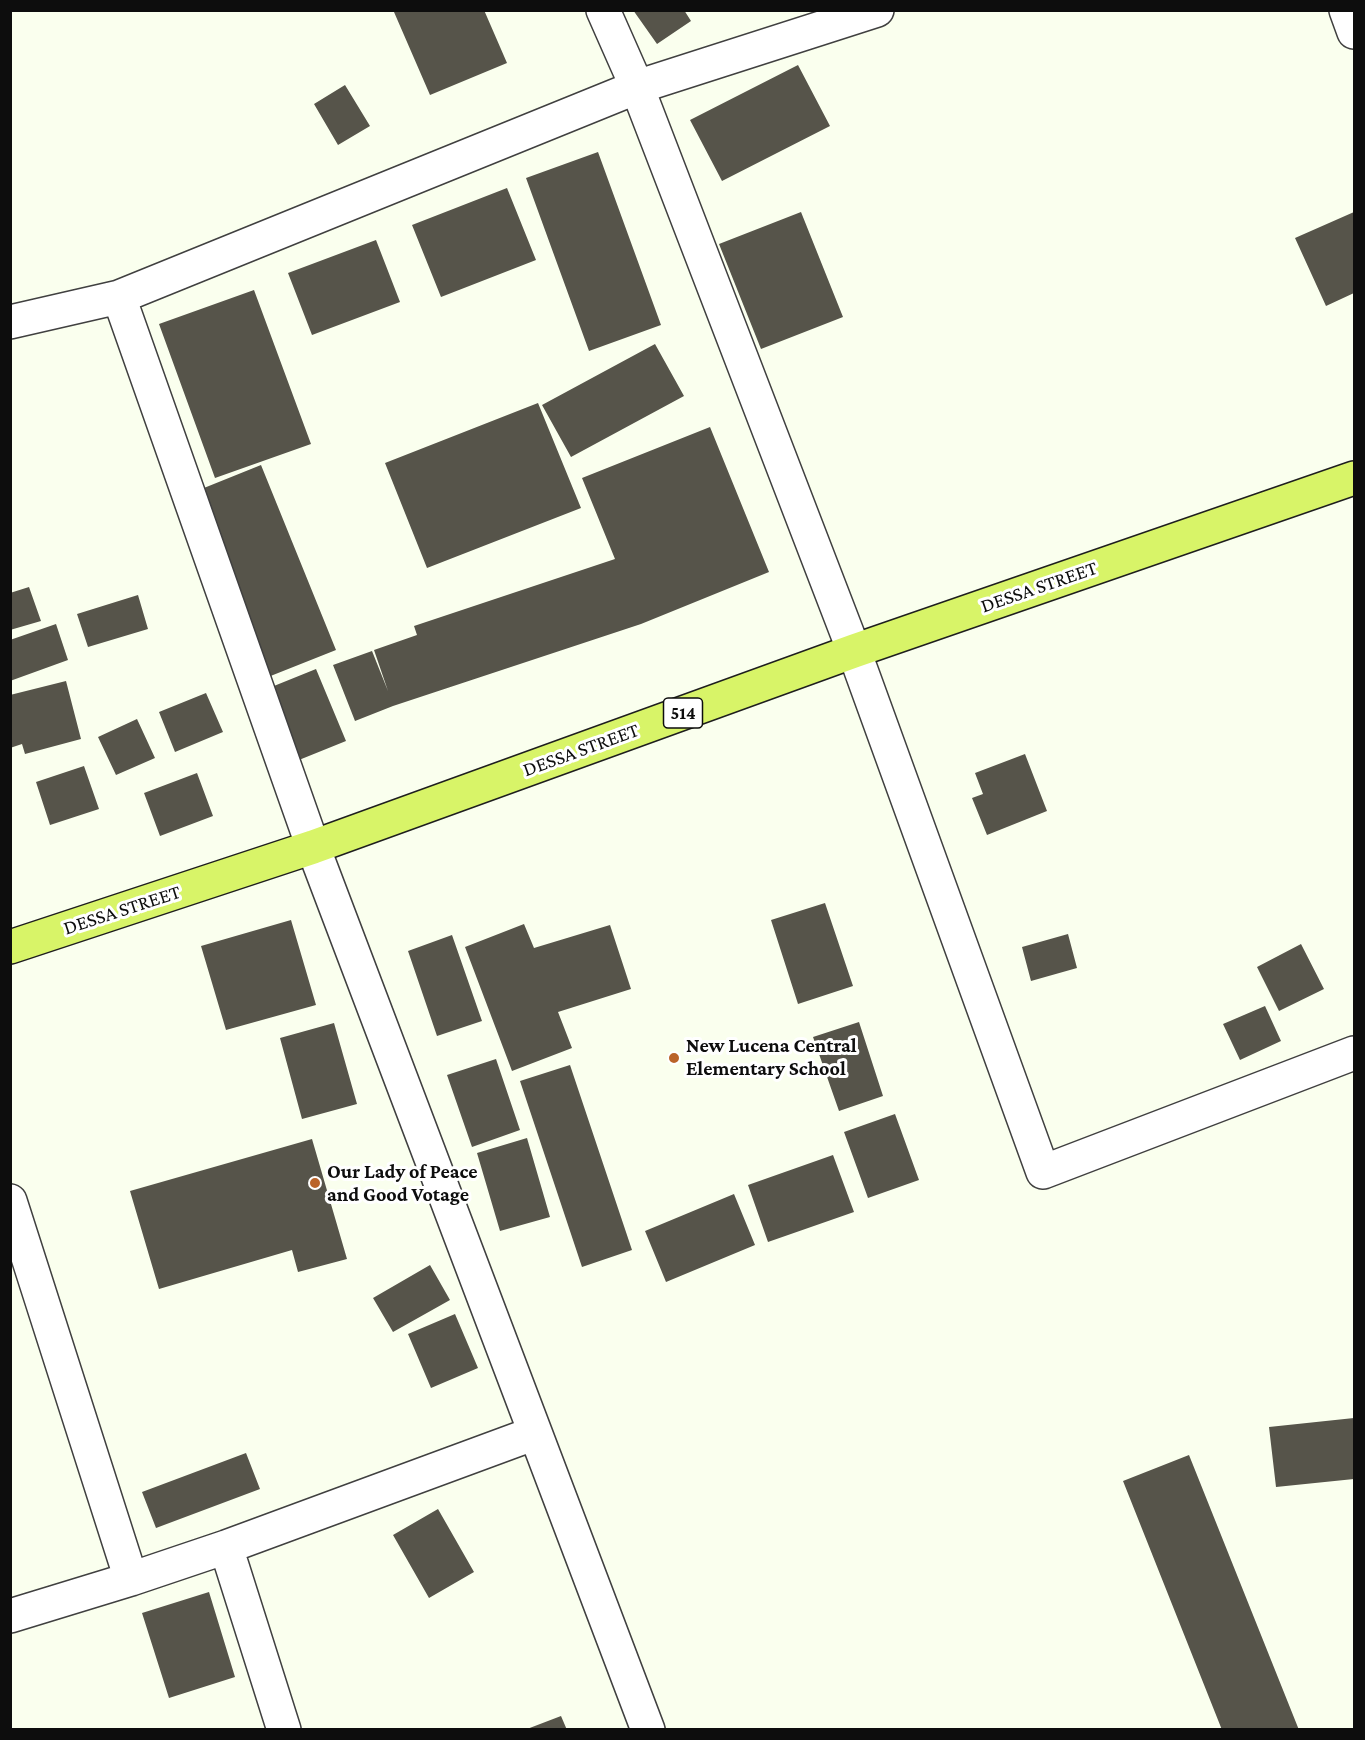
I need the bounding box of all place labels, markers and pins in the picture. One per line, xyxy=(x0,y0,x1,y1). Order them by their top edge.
place label: New Lucena Central Elementary School xyxy=(686,1034,857,1081)
marker: New Lucena Central Elementary School xyxy=(667,1051,681,1065)
place label: Our Lady of Peace and Good Votage xyxy=(327,1160,478,1207)
marker: Our Lady of Peace and Good Votage xyxy=(308,1176,322,1190)

